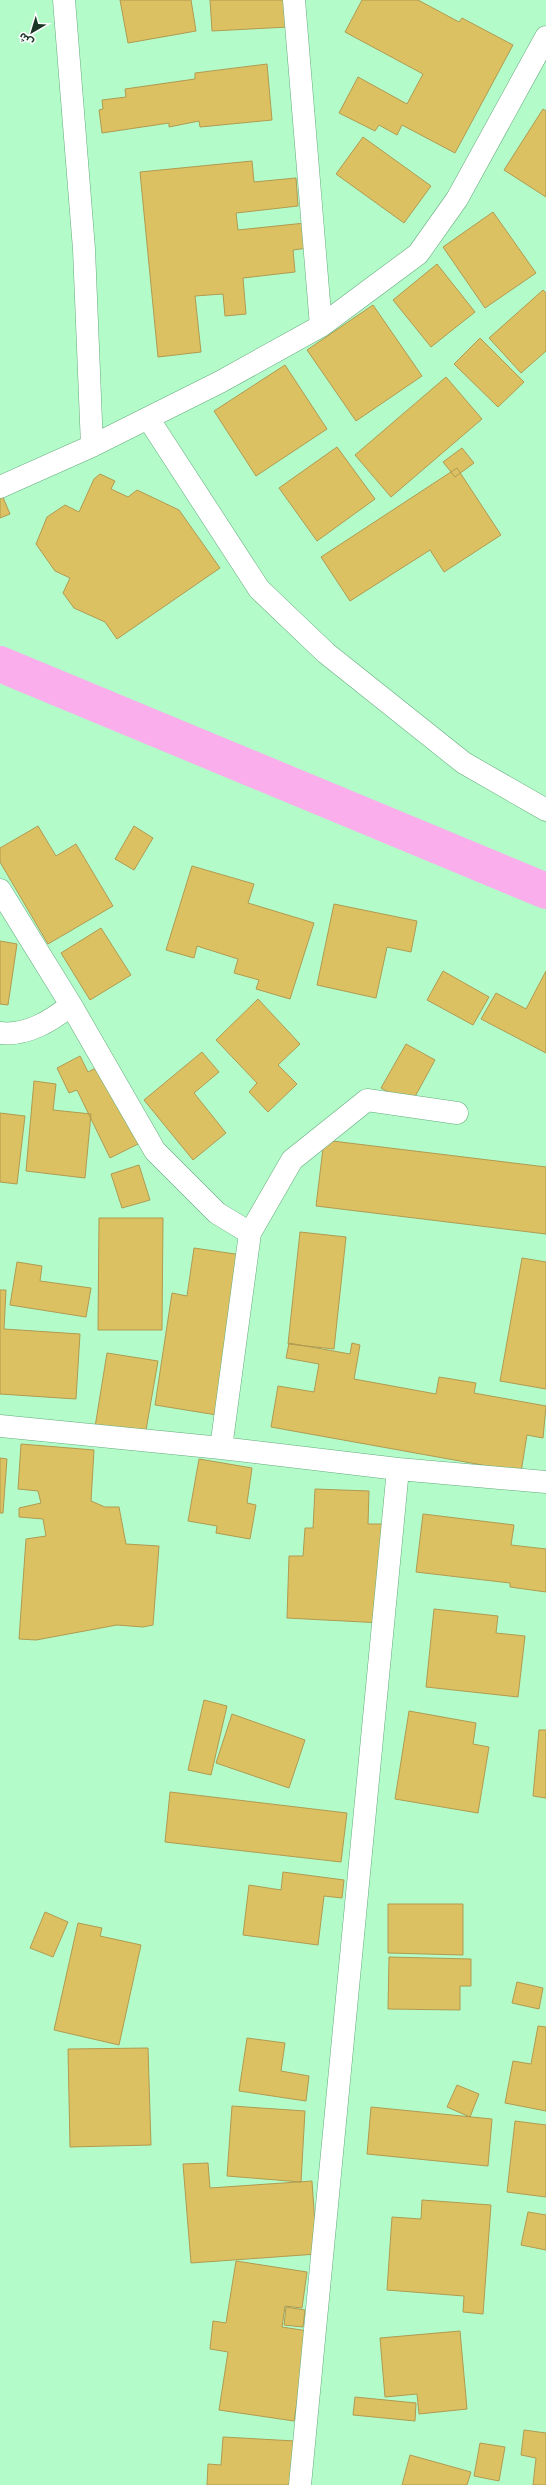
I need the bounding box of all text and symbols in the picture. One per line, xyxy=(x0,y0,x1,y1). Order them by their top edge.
north arrow xyxy=(12,12,52,52)
text: ش xyxy=(16,30,36,50)

